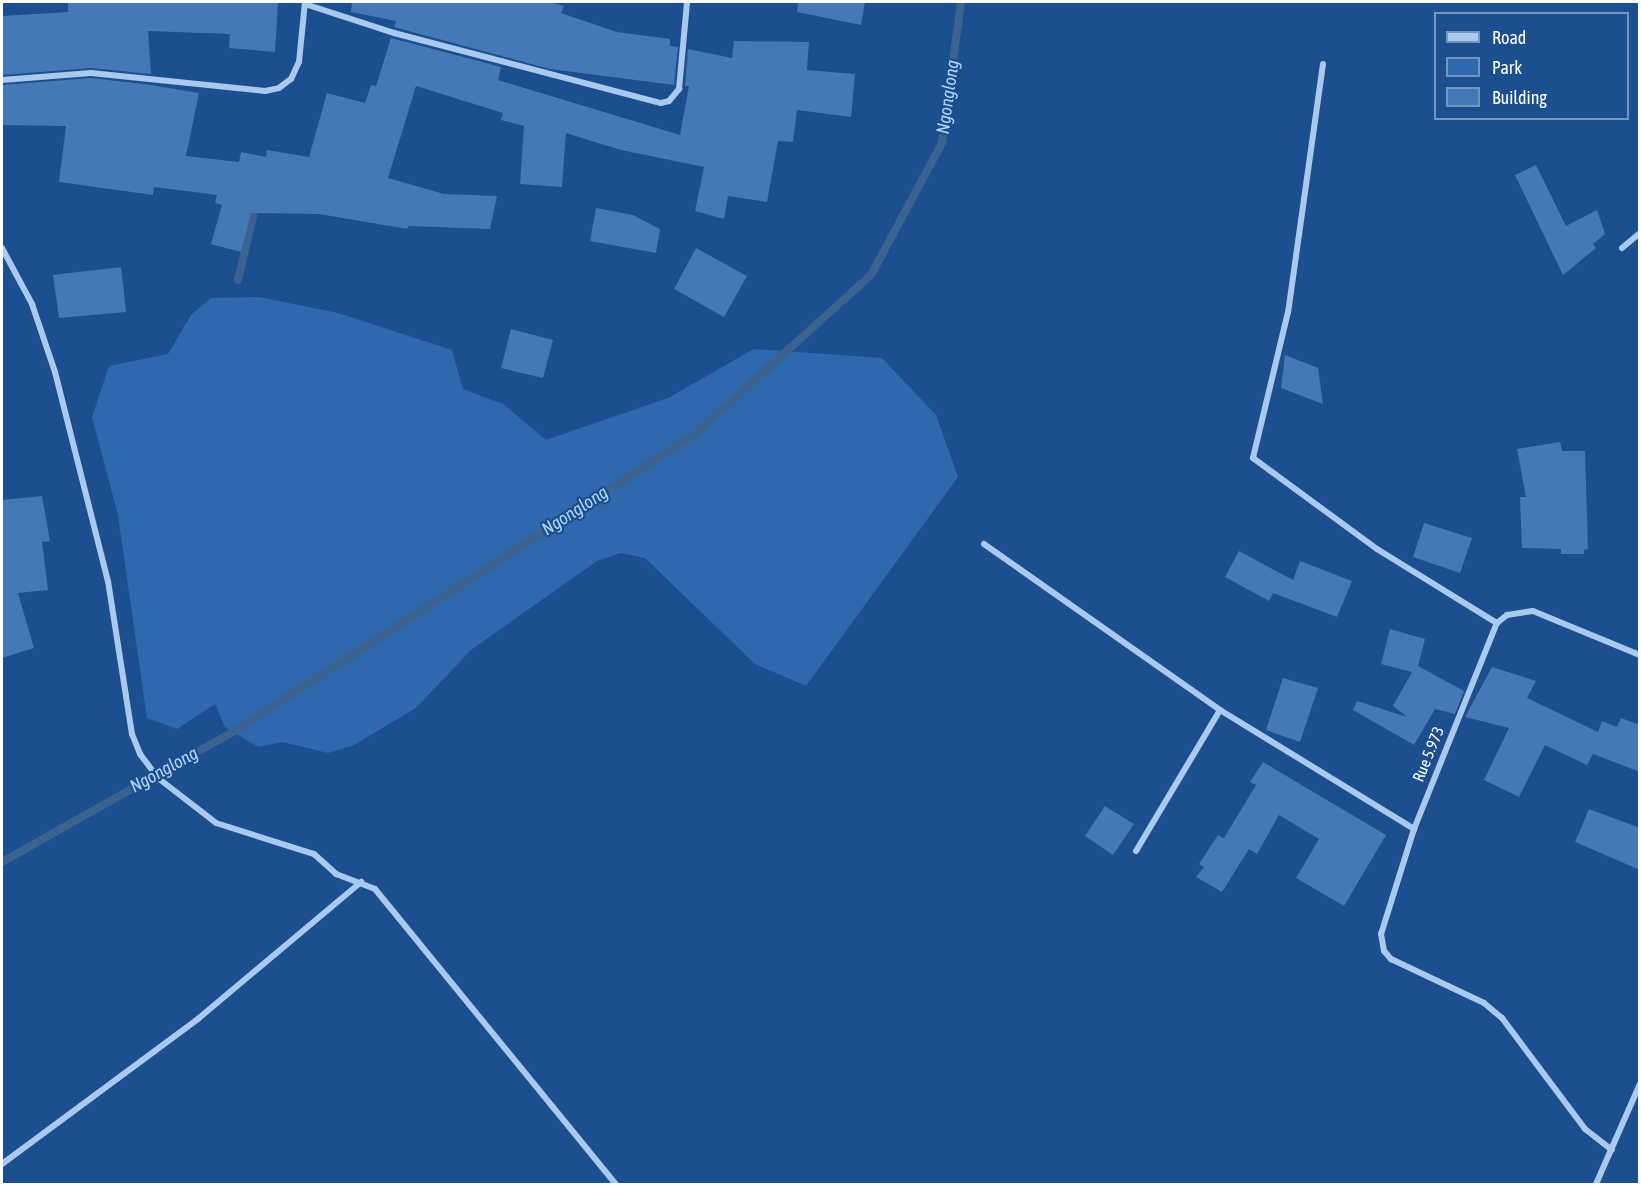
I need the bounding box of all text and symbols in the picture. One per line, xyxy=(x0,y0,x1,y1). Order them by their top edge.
legend xyxy=(1434,12,1629,120)
text: Road xyxy=(1492,27,1526,48)
text: Park xyxy=(1492,57,1522,78)
water label: Ngonglong xyxy=(932,59,964,135)
text: Building xyxy=(1492,87,1547,108)
water label: Ngonglong xyxy=(538,482,612,540)
street label: Rue 5.973 xyxy=(1408,723,1448,785)
water label: Ngonglong xyxy=(126,742,202,798)

